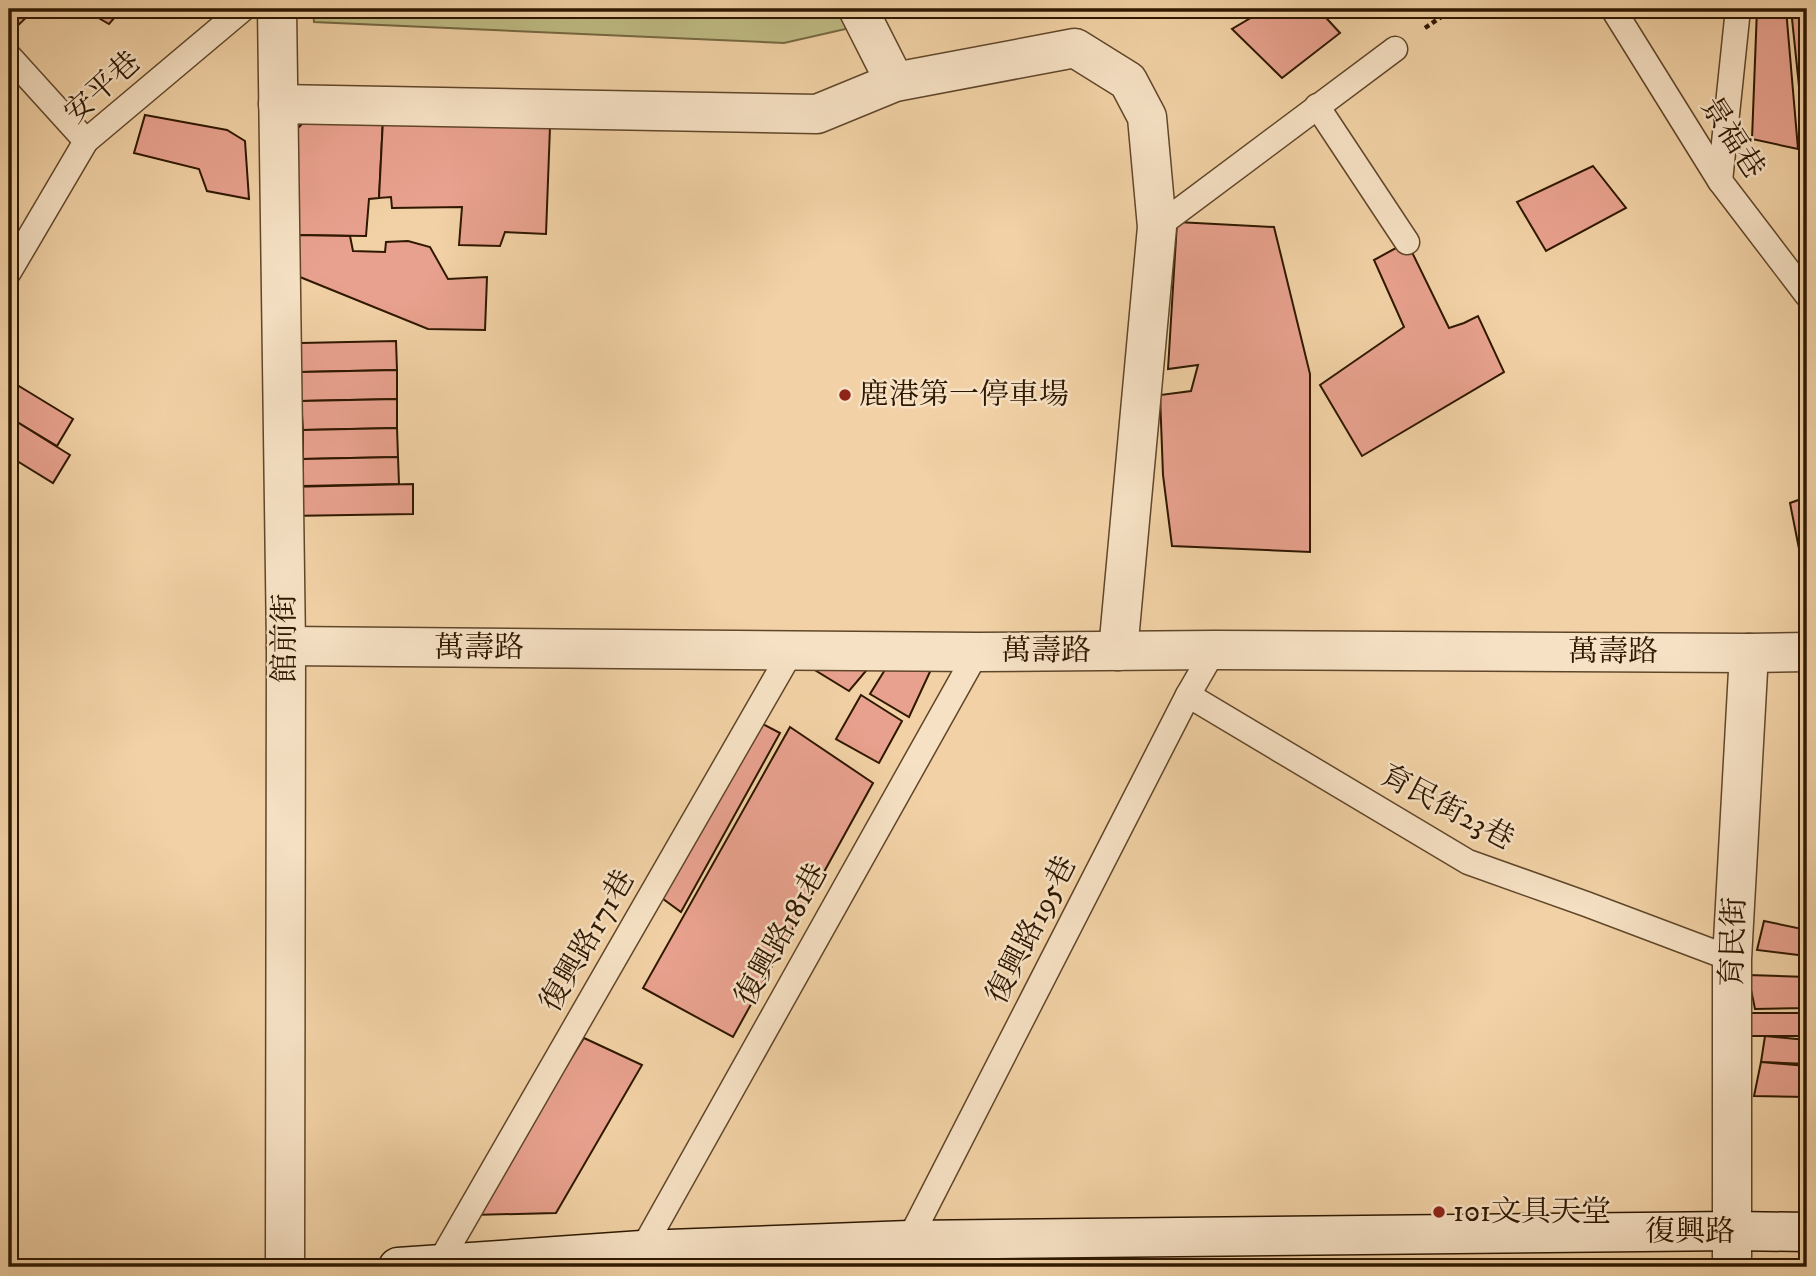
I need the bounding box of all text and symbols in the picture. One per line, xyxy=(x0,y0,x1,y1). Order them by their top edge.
street label: 安平巷 xyxy=(57,44,149,132)
street label: 景福巷 xyxy=(1692,90,1772,186)
place label: 鹿港第一停車場 xyxy=(859,377,1069,414)
marker: 鹿港第一停車場 xyxy=(837,387,853,403)
street label: 館前街 xyxy=(267,593,304,683)
street label: 萬壽路 xyxy=(434,630,524,667)
street label: 萬壽路 xyxy=(1001,633,1091,670)
street label: 萬壽路 xyxy=(1568,634,1658,671)
street label: 育民街23巷 xyxy=(1374,757,1520,859)
street label: 復興路195巷 xyxy=(979,850,1085,1010)
street label: 復興路181巷 xyxy=(728,857,836,1013)
street label: 復興路171巷 xyxy=(533,863,643,1019)
street label: 育民街 xyxy=(1714,896,1754,988)
place label: 101文具天堂 xyxy=(1453,1194,1611,1231)
marker: 101文具天堂 xyxy=(1431,1204,1447,1220)
street label: 復興路 xyxy=(1645,1214,1735,1251)

